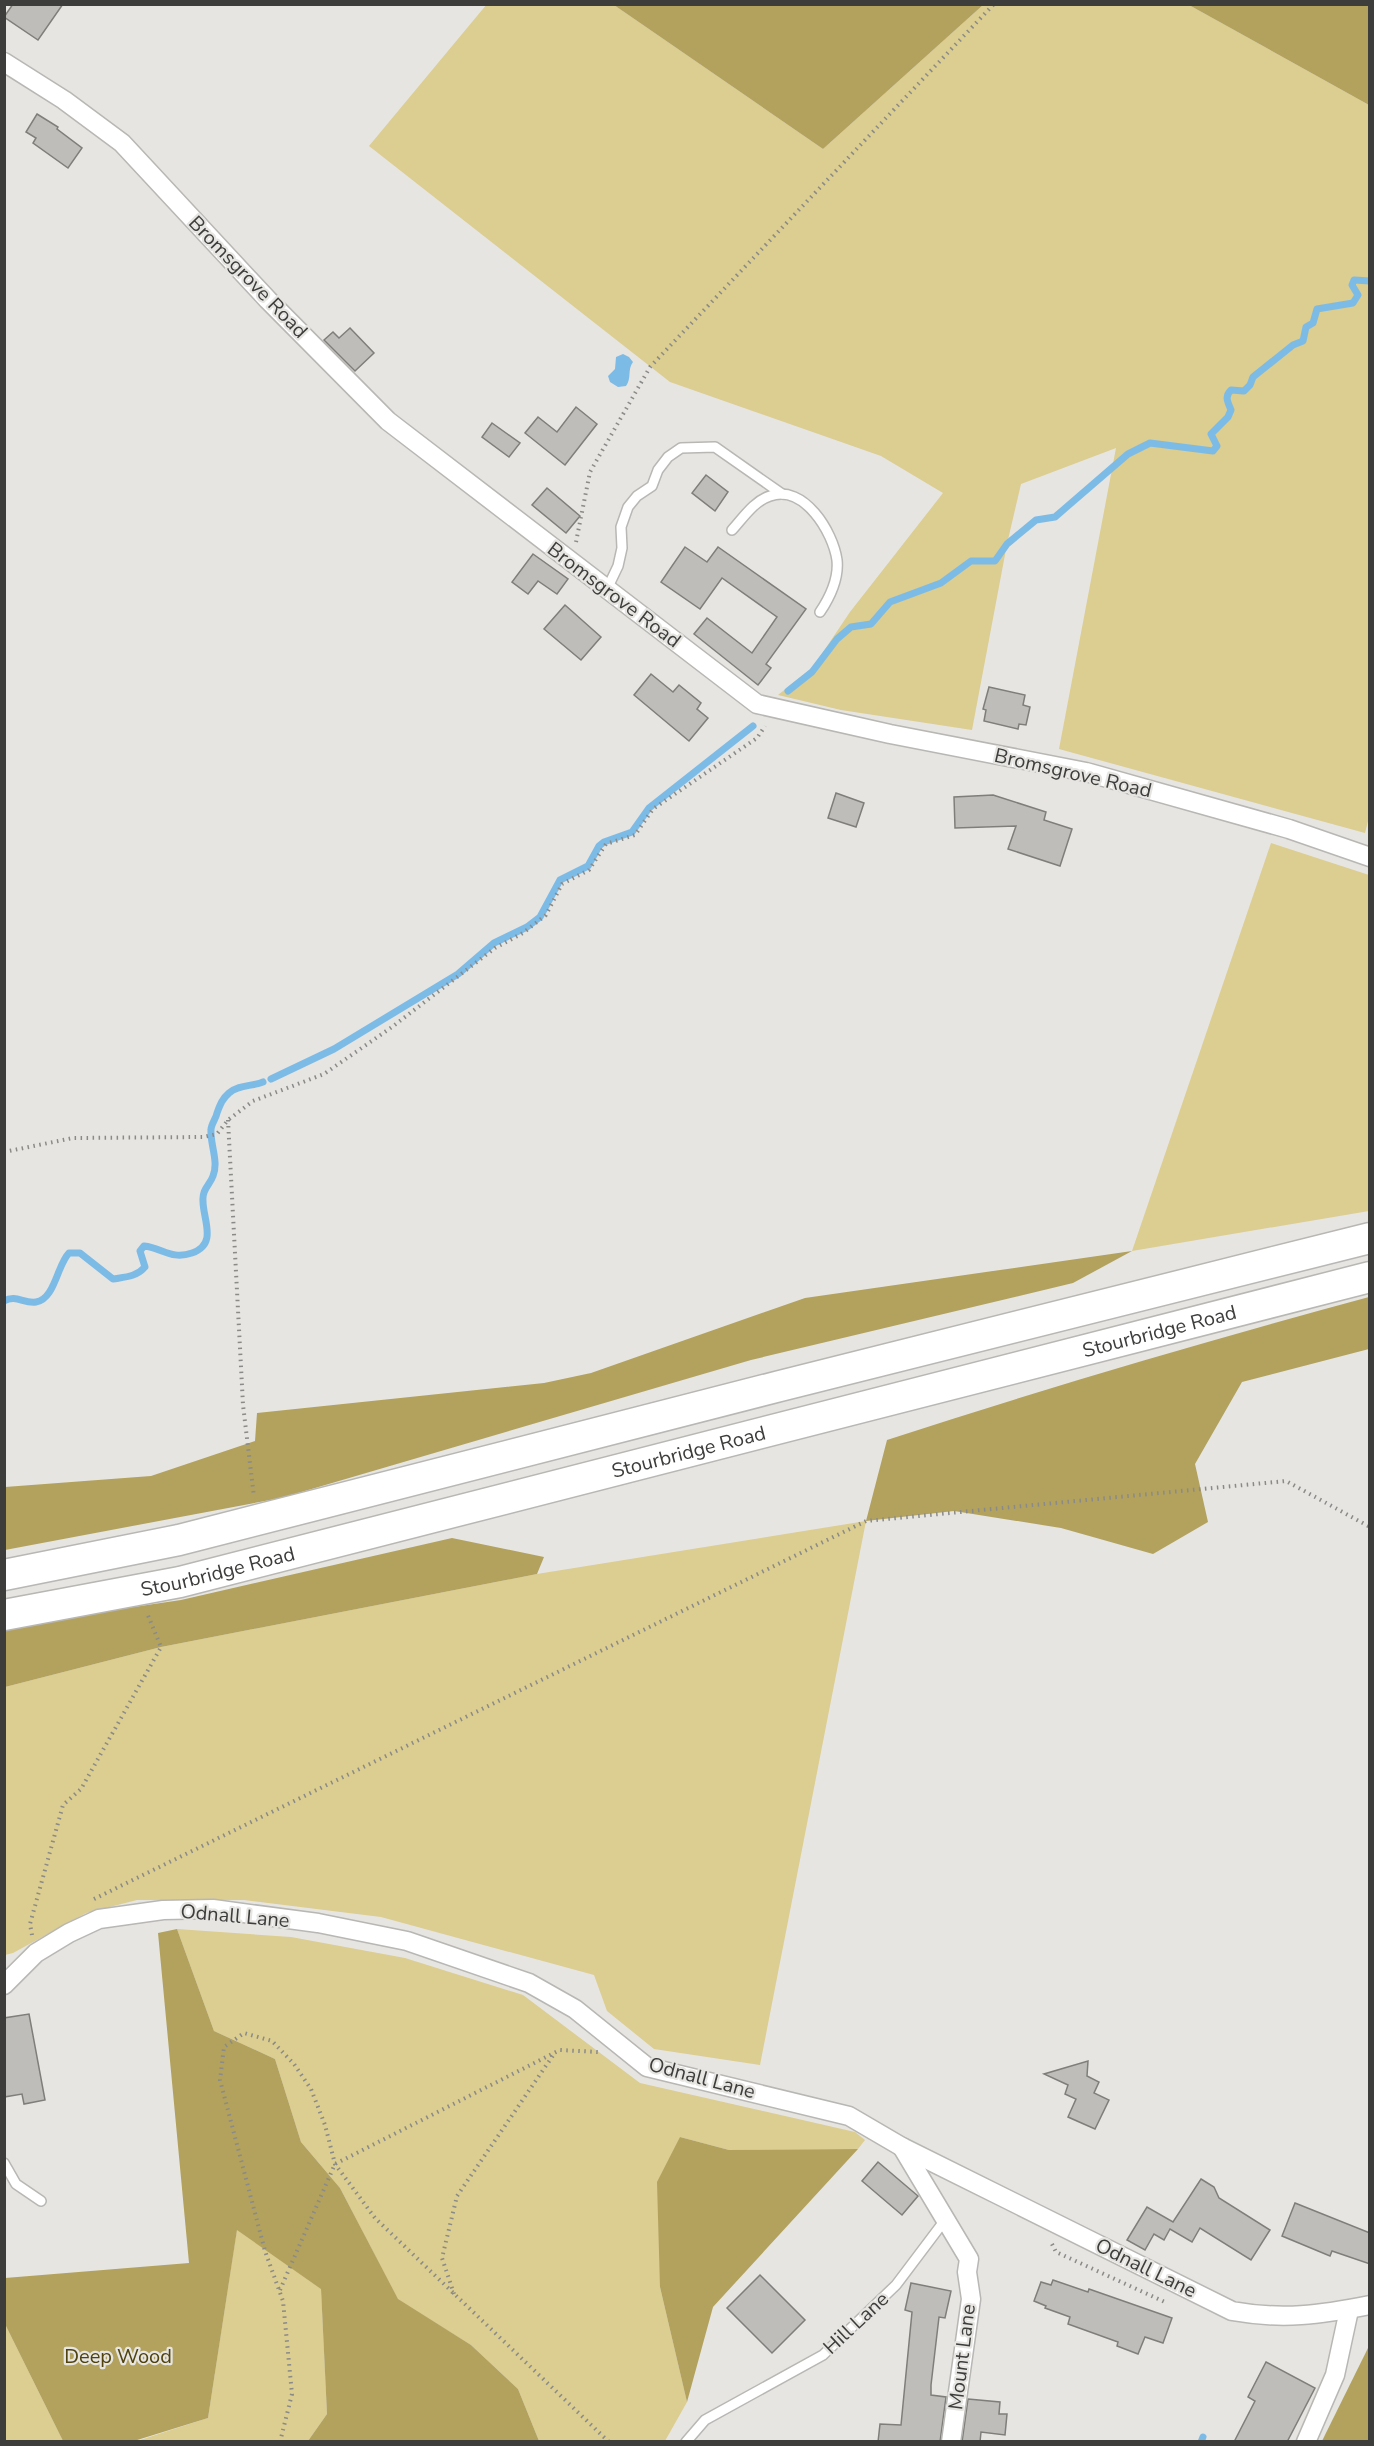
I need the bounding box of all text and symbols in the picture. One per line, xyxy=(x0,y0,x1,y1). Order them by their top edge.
street label: Bromsgrove Road xyxy=(183,210,313,344)
street label: Bromsgrove Road xyxy=(542,536,686,654)
street label: Bromsgrove Road xyxy=(992,742,1154,804)
street label: Stourbridge Road xyxy=(1079,1298,1239,1364)
street label: Stourbridge Road xyxy=(609,1419,768,1484)
street label: Stourbridge Road xyxy=(138,1540,298,1603)
street label: Odnall Lane xyxy=(179,1898,291,1934)
street label: Odnall Lane xyxy=(646,2051,758,2105)
street label: Odnall Lane xyxy=(1091,2232,1201,2304)
street label: Hill Lane xyxy=(817,2286,895,2360)
street label: Mount Lane xyxy=(942,2303,982,2411)
park label: Deep Wood xyxy=(64,2343,172,2370)

